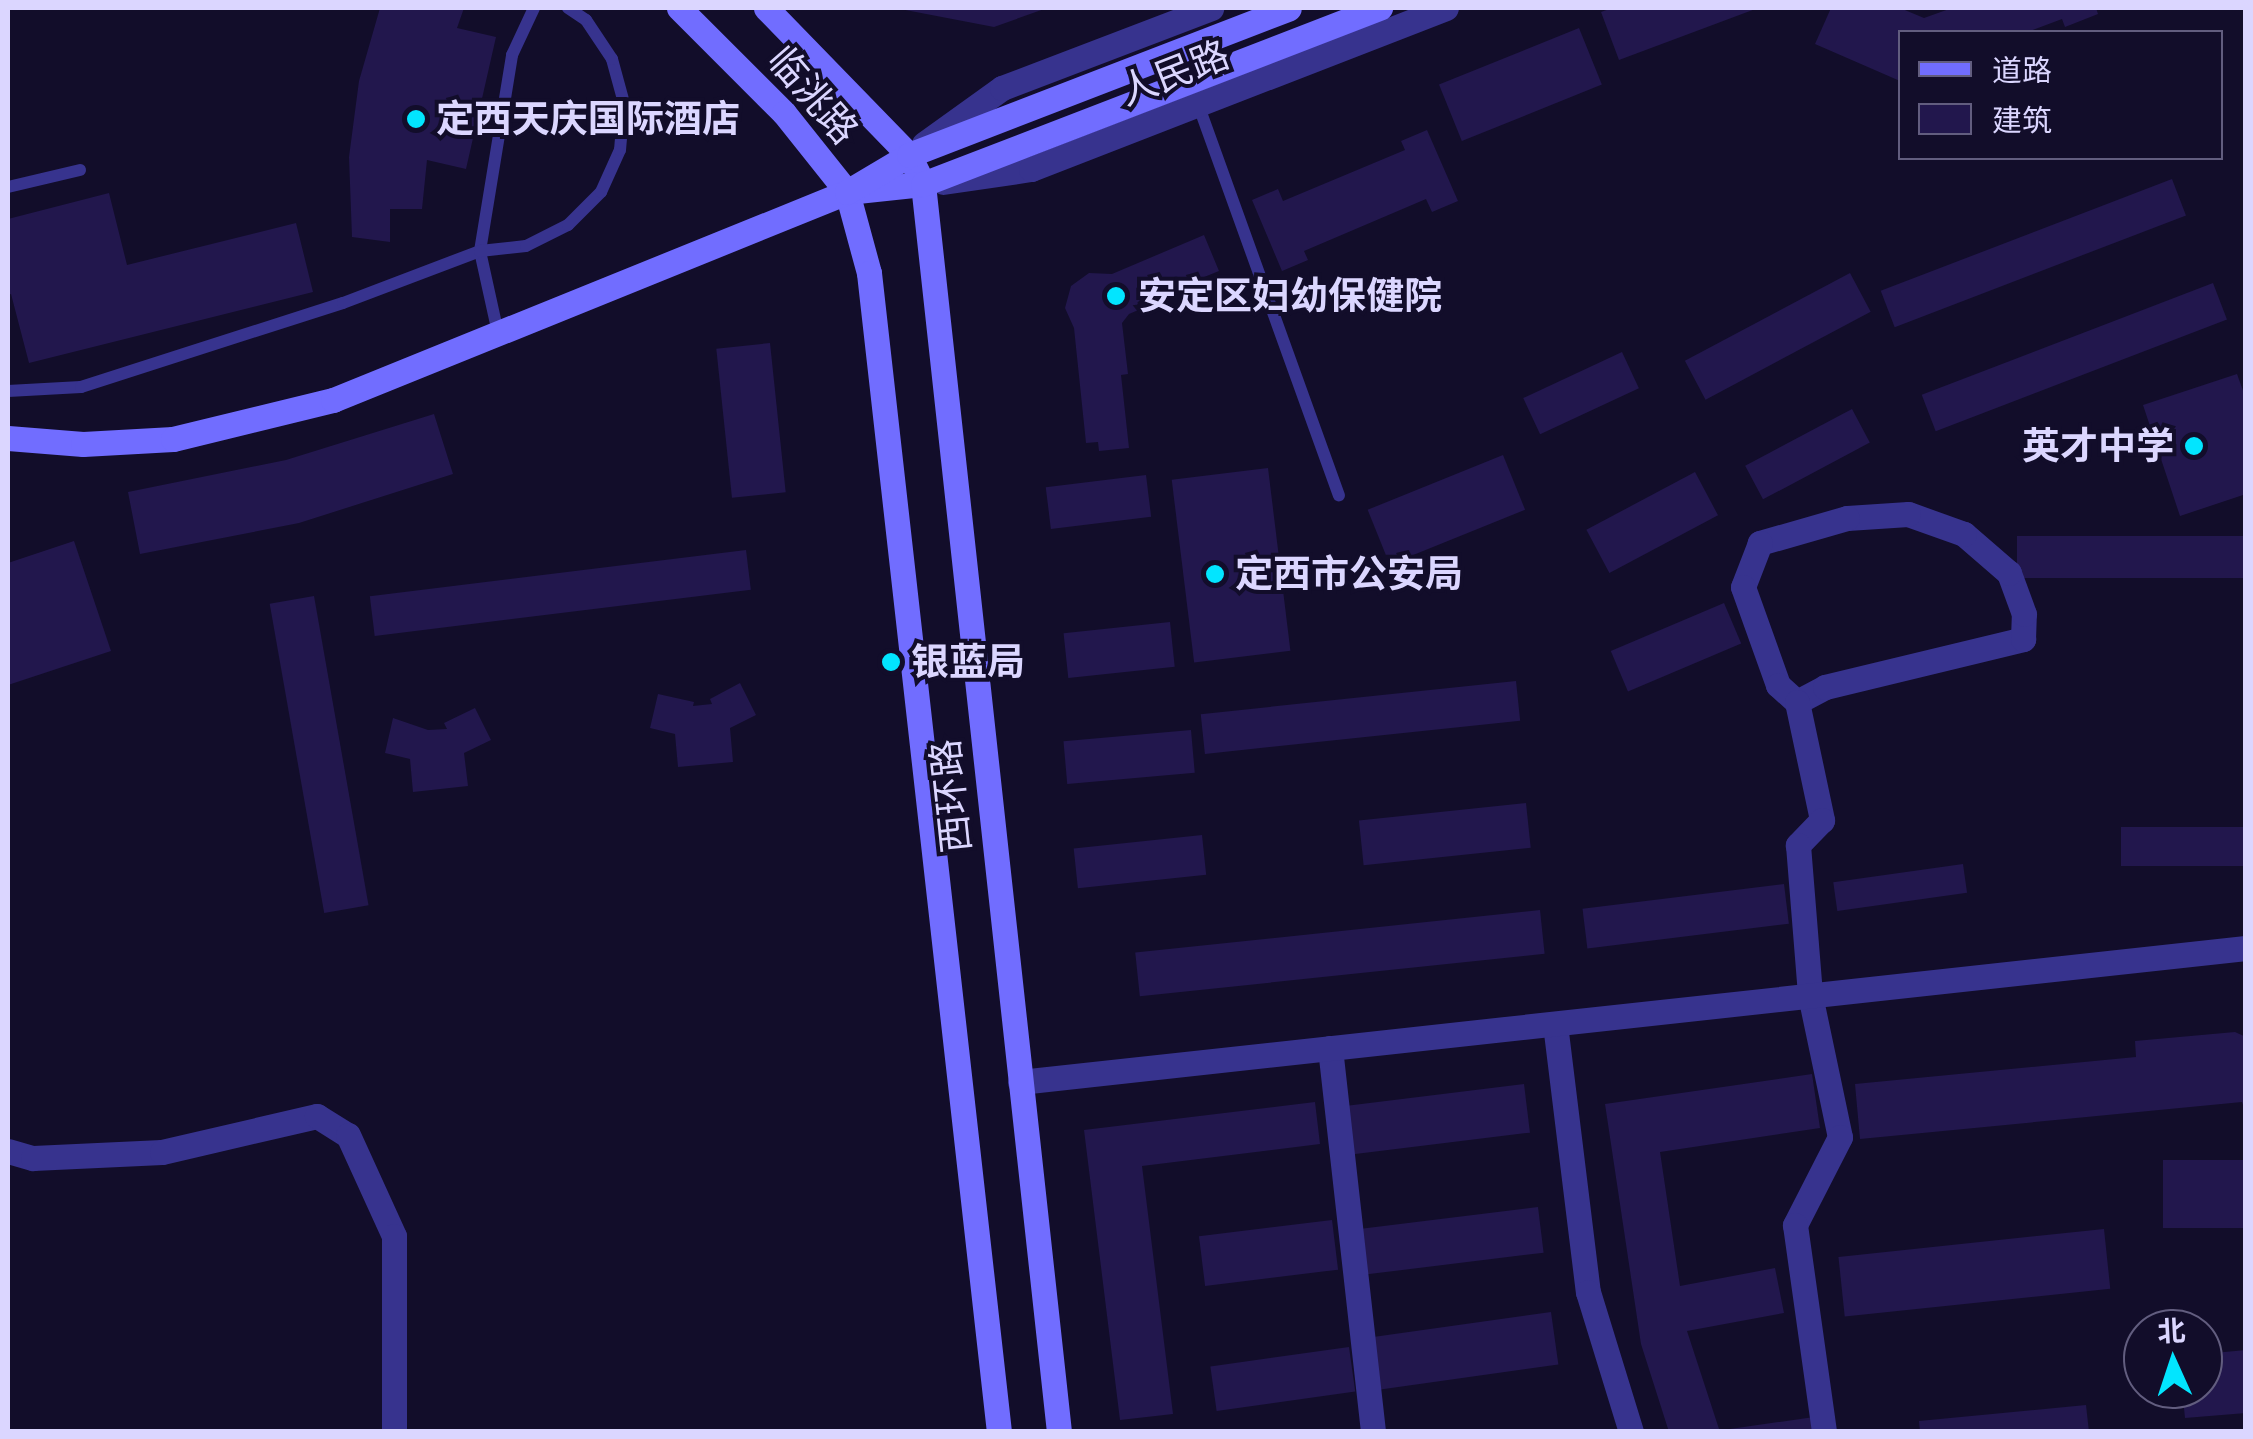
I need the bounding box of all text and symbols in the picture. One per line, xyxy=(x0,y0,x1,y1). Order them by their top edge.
legend xyxy=(1898,30,2223,160)
street label: 人民路 xyxy=(1113,31,1235,115)
street label: 临洮路 xyxy=(758,37,868,153)
text: 道路 xyxy=(1992,47,2052,93)
place label: 定西天庆国际酒店 xyxy=(436,96,740,142)
text: 建筑 xyxy=(1992,97,2052,143)
marker: 定西天庆国际酒店 xyxy=(405,108,427,130)
place label: 安定区妇幼保健院 xyxy=(1138,273,1442,319)
marker: 安定区妇幼保健院 xyxy=(1103,283,1129,309)
place label: 英才中学 xyxy=(2022,423,2174,469)
marker: 英才中学 xyxy=(2183,435,2205,457)
place label: 定西市公安局 xyxy=(1235,551,1463,597)
marker: 定西市公安局 xyxy=(1204,563,1226,585)
place label: 银蓝局 xyxy=(911,639,1025,685)
marker: 银蓝局 xyxy=(880,651,902,673)
street label: 西环路 xyxy=(922,737,980,855)
text: 北 xyxy=(2156,1308,2187,1353)
north arrow xyxy=(2123,1309,2223,1409)

